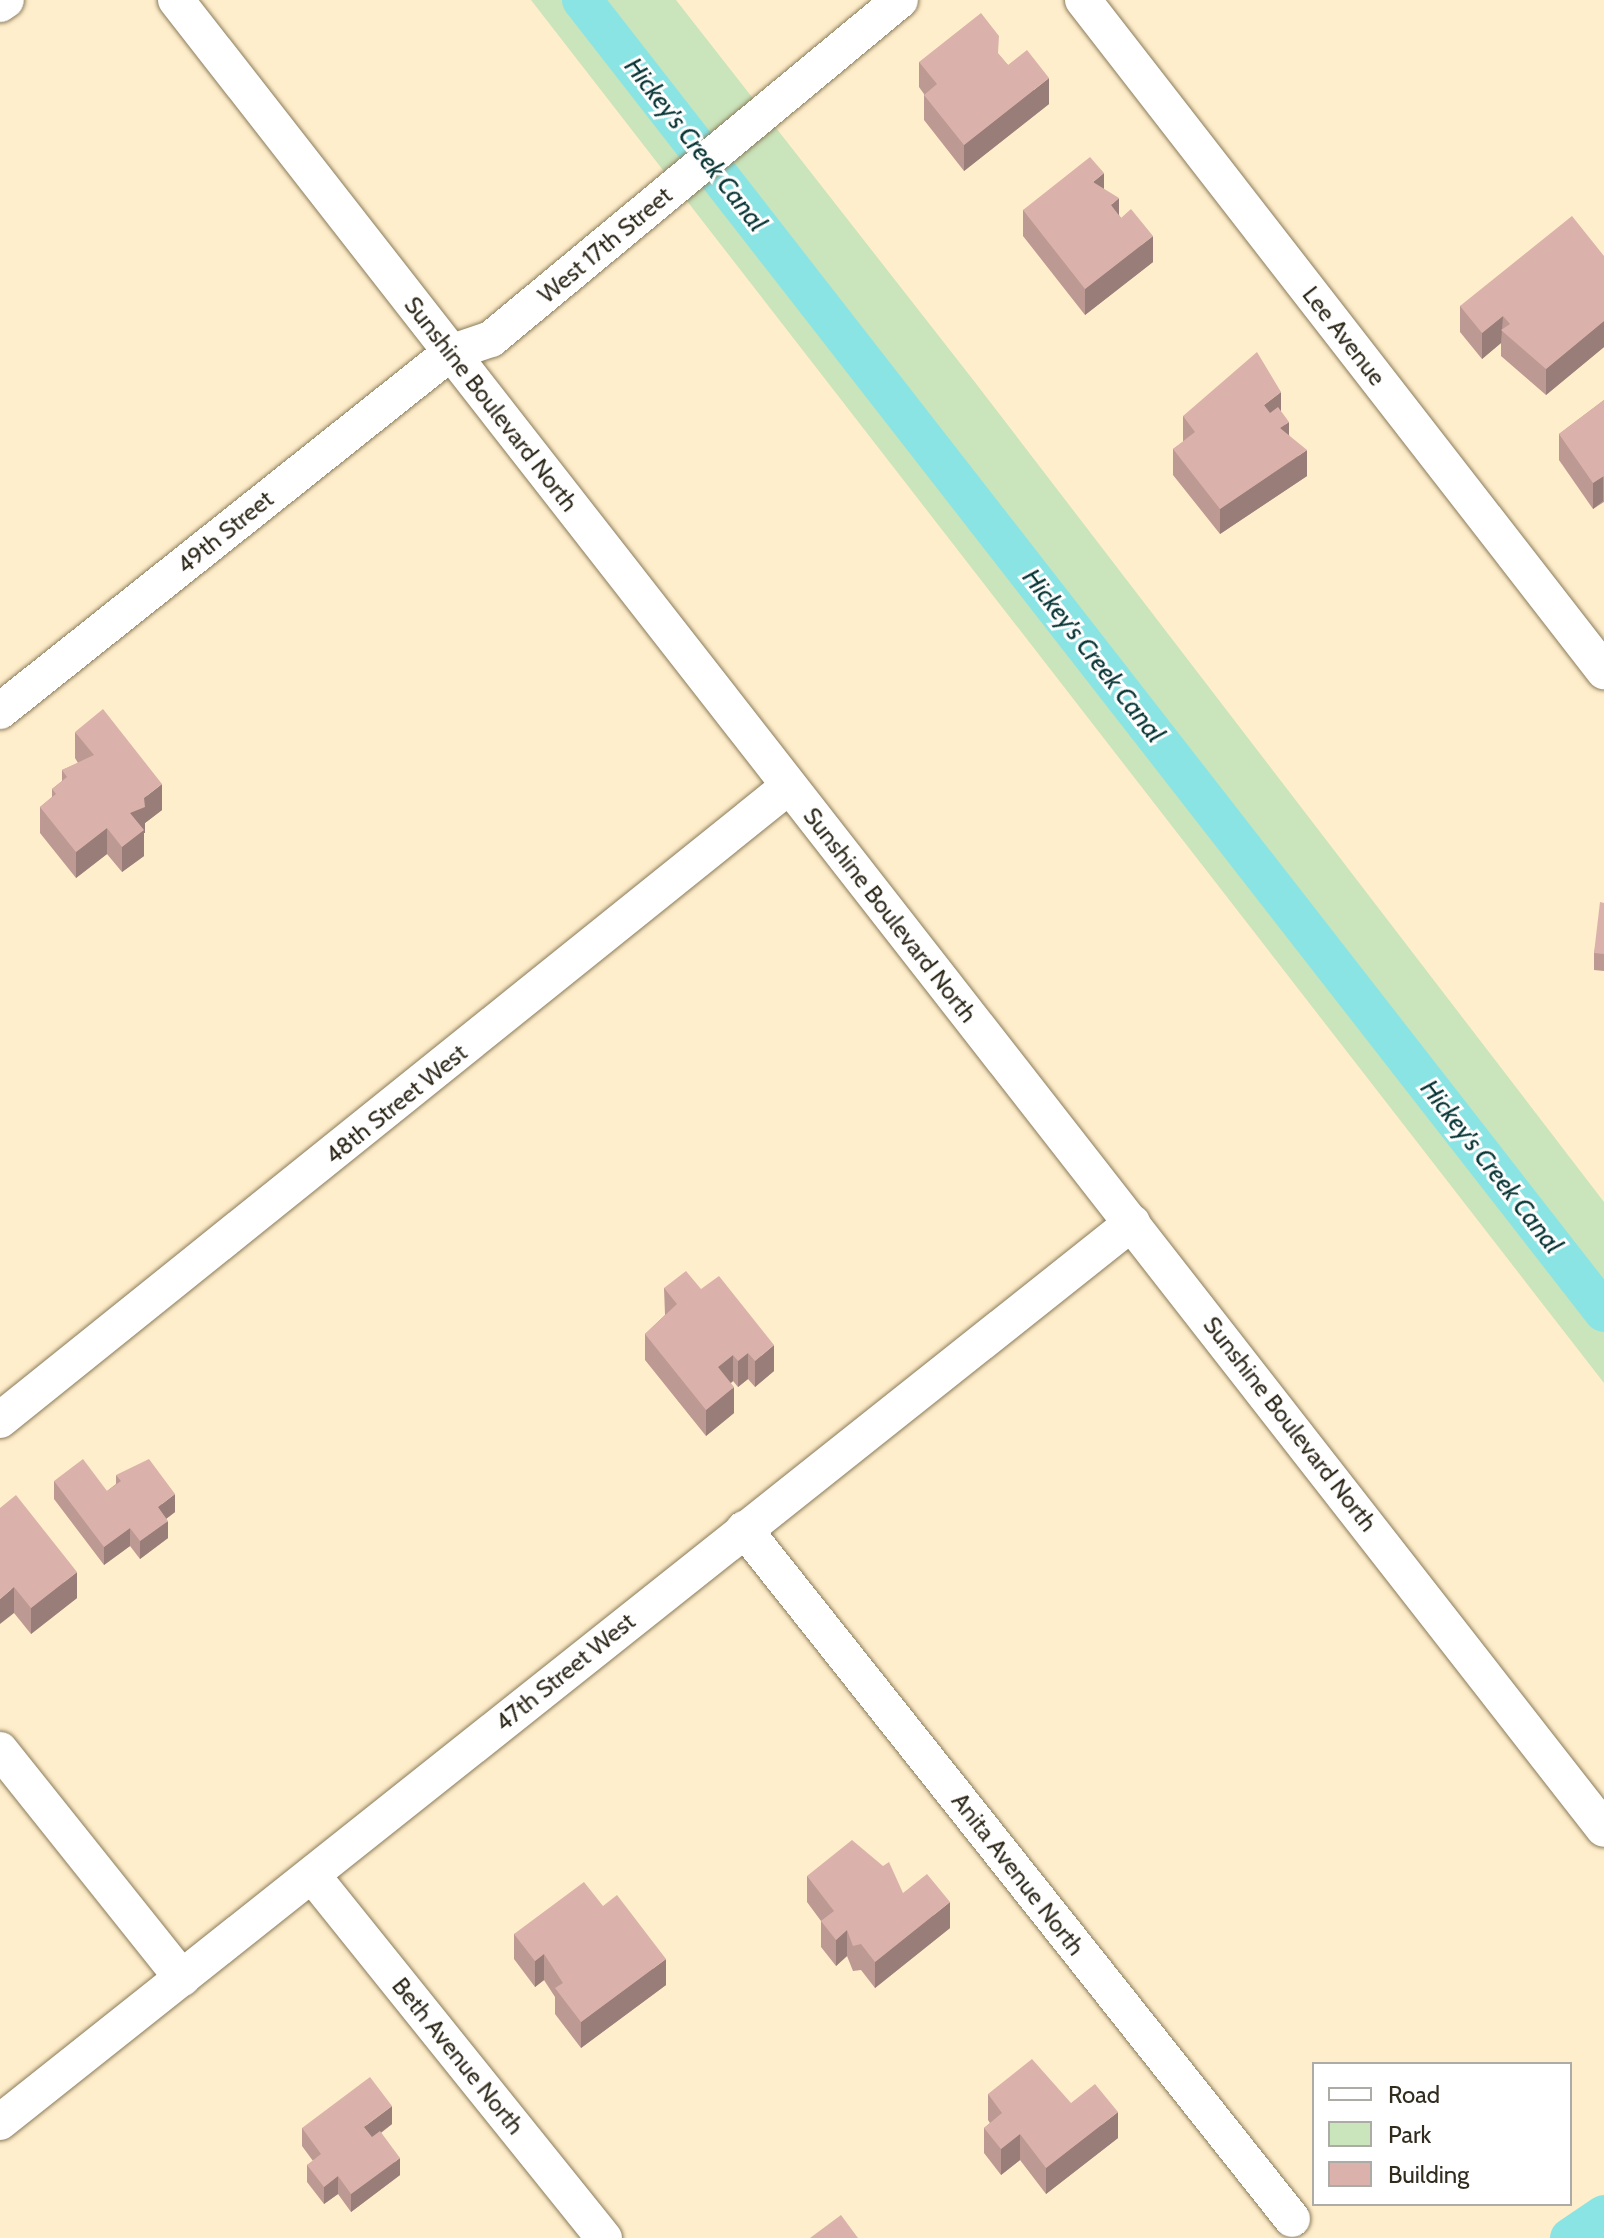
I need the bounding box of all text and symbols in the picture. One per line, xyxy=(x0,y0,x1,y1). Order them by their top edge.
water label: Hickey's Creek Canal xyxy=(617,52,773,238)
street label: West 17th Street xyxy=(532,181,678,309)
street label: Lee Avenue xyxy=(1296,281,1392,391)
street label: Sunshine Boulevard North xyxy=(398,291,584,517)
street label: 49th Street xyxy=(171,484,279,580)
water label: Hickey's Creek Canal xyxy=(1015,563,1171,749)
street label: Sunshine Boulevard North xyxy=(797,802,983,1028)
street label: 48th Street West xyxy=(319,1038,473,1170)
water label: Hickey's Creek Canal xyxy=(1413,1074,1569,1260)
street label: Sunshine Boulevard North xyxy=(1197,1311,1383,1537)
street label: 47th Street West xyxy=(489,1607,641,1737)
street label: Anita Avenue North xyxy=(946,1787,1090,1961)
street label: Beth Avenue North xyxy=(386,1972,530,2140)
legend xyxy=(1312,2062,1572,2206)
text: Road xyxy=(1388,2080,1440,2109)
text: Park xyxy=(1388,2120,1431,2149)
text: Building xyxy=(1388,2160,1469,2189)

